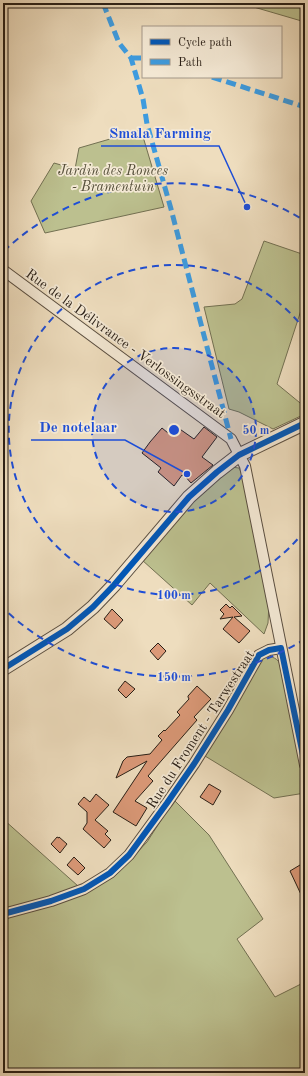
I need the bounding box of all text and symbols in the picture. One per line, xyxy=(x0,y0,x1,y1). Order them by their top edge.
legend xyxy=(142,26,282,78)
text: Cycle path xyxy=(178,37,233,49)
text: Path xyxy=(178,57,203,69)
callout: Smala Farming xyxy=(101,119,219,146)
text: Smala Farming xyxy=(109,127,212,142)
park label: Jardin des Ronces - Bramentuin xyxy=(58,164,168,194)
street label: Rue de la Délivrance - Verlossingsstraat xyxy=(23,267,228,421)
callout: De notelaar xyxy=(31,413,125,440)
text: De notelaar xyxy=(39,421,117,436)
centre of rings xyxy=(167,423,181,437)
text: 50 m xyxy=(243,424,270,437)
text: 100 m xyxy=(157,590,191,602)
street label: Rue du Froment - Tarwestraat xyxy=(144,648,257,811)
text: 150 m xyxy=(157,671,191,684)

